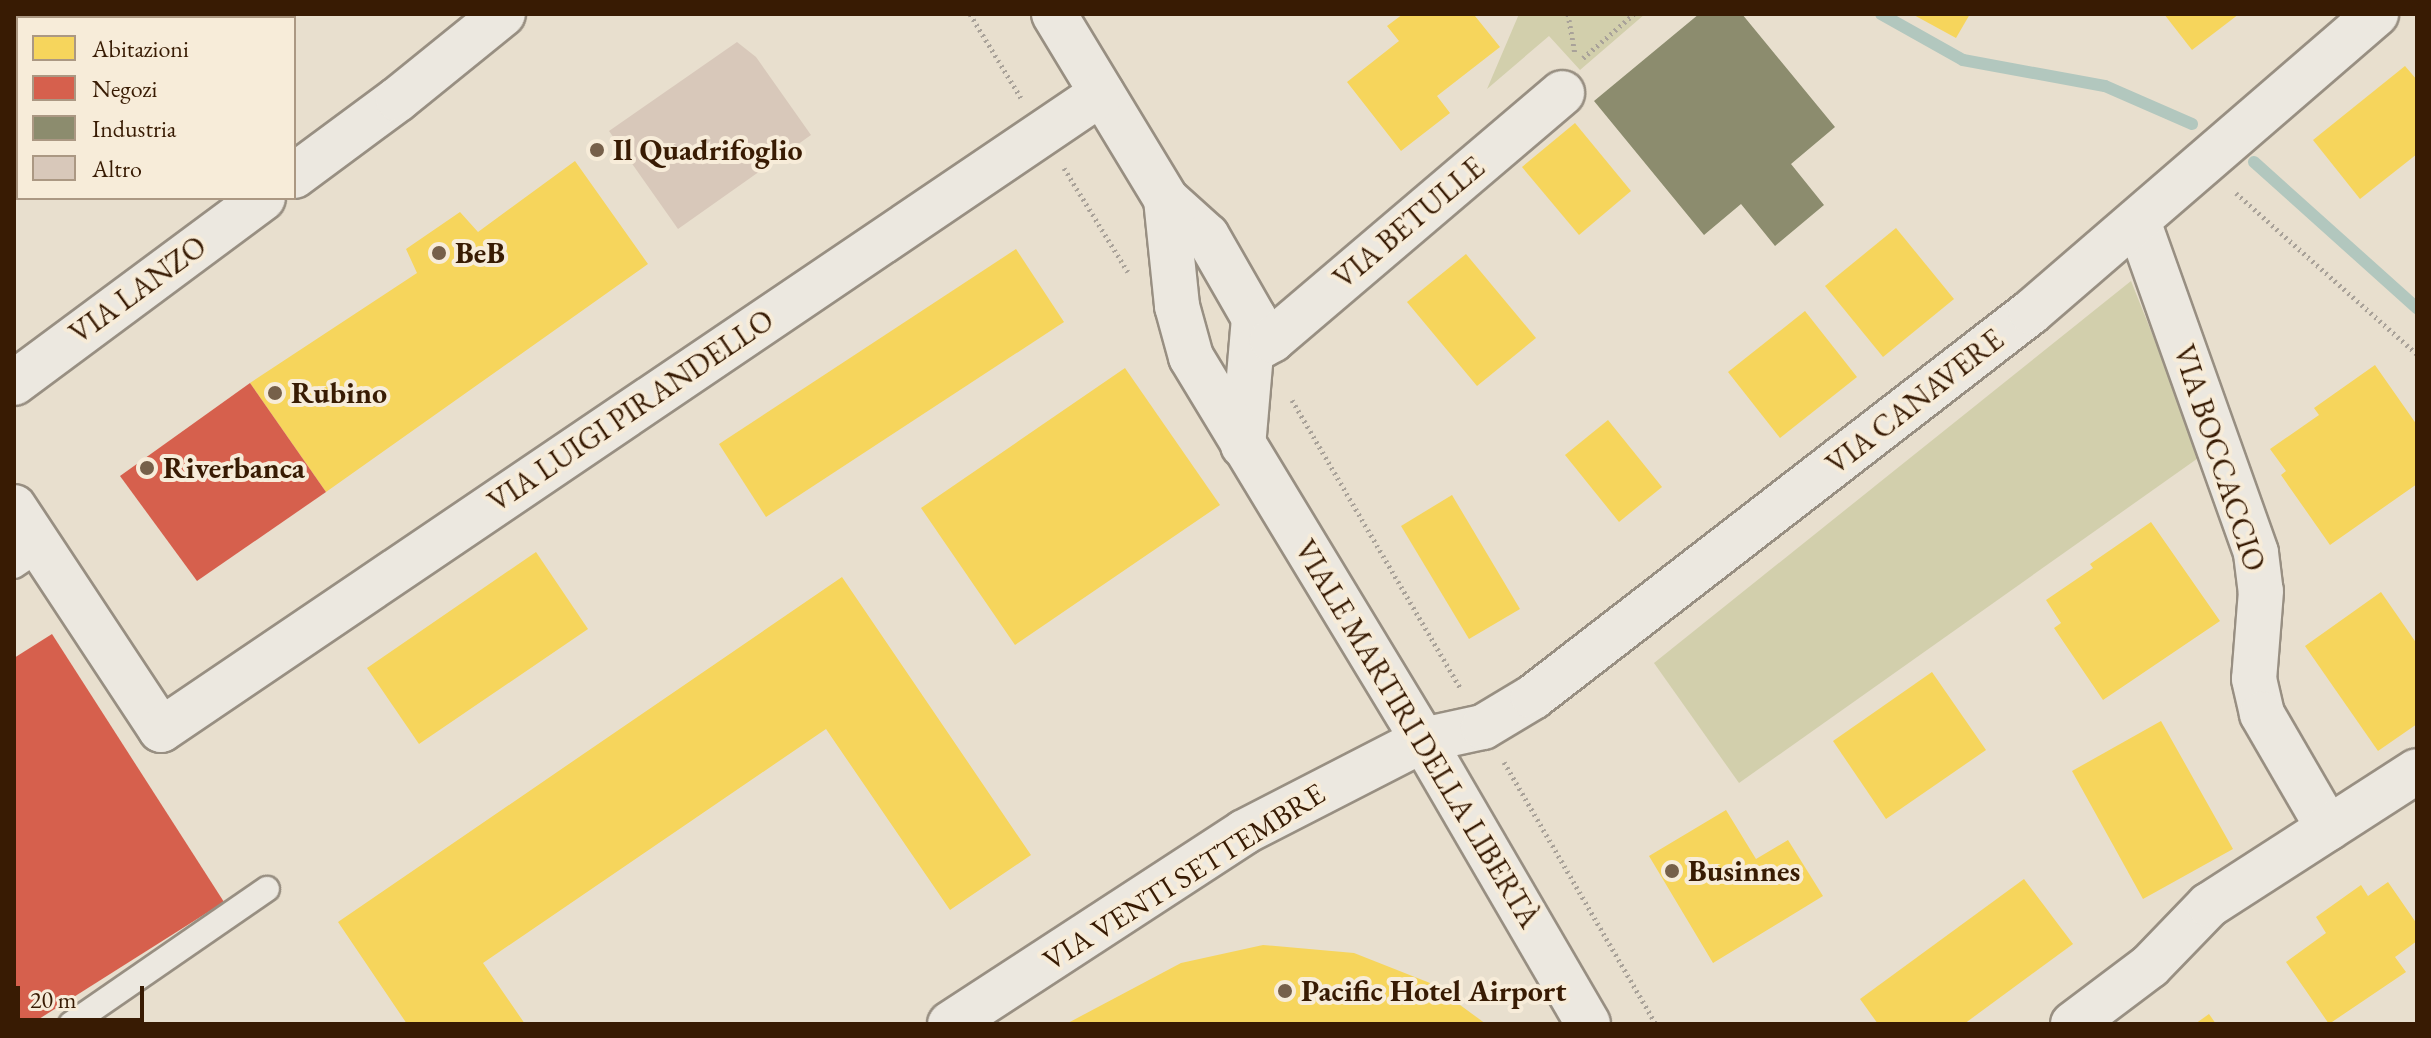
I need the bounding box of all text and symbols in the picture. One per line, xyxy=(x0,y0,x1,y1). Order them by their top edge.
legend xyxy=(16,16,296,200)
text: Abitazioni xyxy=(92,33,189,64)
text: Negozi xyxy=(92,73,157,104)
text: Industria xyxy=(92,113,176,144)
place label: Il Quadrifoglio xyxy=(613,132,803,168)
marker: Il Quadrifoglio xyxy=(588,141,606,159)
street label: VIA BETULLE xyxy=(1326,149,1492,297)
text: Altro xyxy=(92,153,142,184)
street label: VIA LANZO xyxy=(63,228,213,352)
place label: BeB xyxy=(455,235,505,271)
marker: BeB xyxy=(430,244,448,262)
street label: VIA LUIGI PIRANDELLO xyxy=(481,302,781,520)
street label: VIA CANAVERE xyxy=(1819,322,2011,482)
street label: VIA BOCCACCIO xyxy=(2165,340,2273,576)
place label: Rubino xyxy=(291,375,387,411)
marker: Rubino xyxy=(266,384,284,402)
place label: Riverbanca xyxy=(163,450,305,486)
marker: Riverbanca xyxy=(138,459,156,477)
street label: VIALE MARTIRI DELLA LIBERTÀ xyxy=(1287,534,1547,934)
street label: VIA VENTI SETTEMBRE xyxy=(1037,776,1331,978)
place label: Businnes xyxy=(1688,853,1800,889)
marker: Businnes xyxy=(1663,862,1681,880)
scale bar xyxy=(20,970,148,1020)
place label: Pacific Hotel Airport xyxy=(1301,973,1566,1009)
marker: Pacific Hotel Airport xyxy=(1276,982,1294,1000)
text: 20 m xyxy=(30,984,77,1015)

